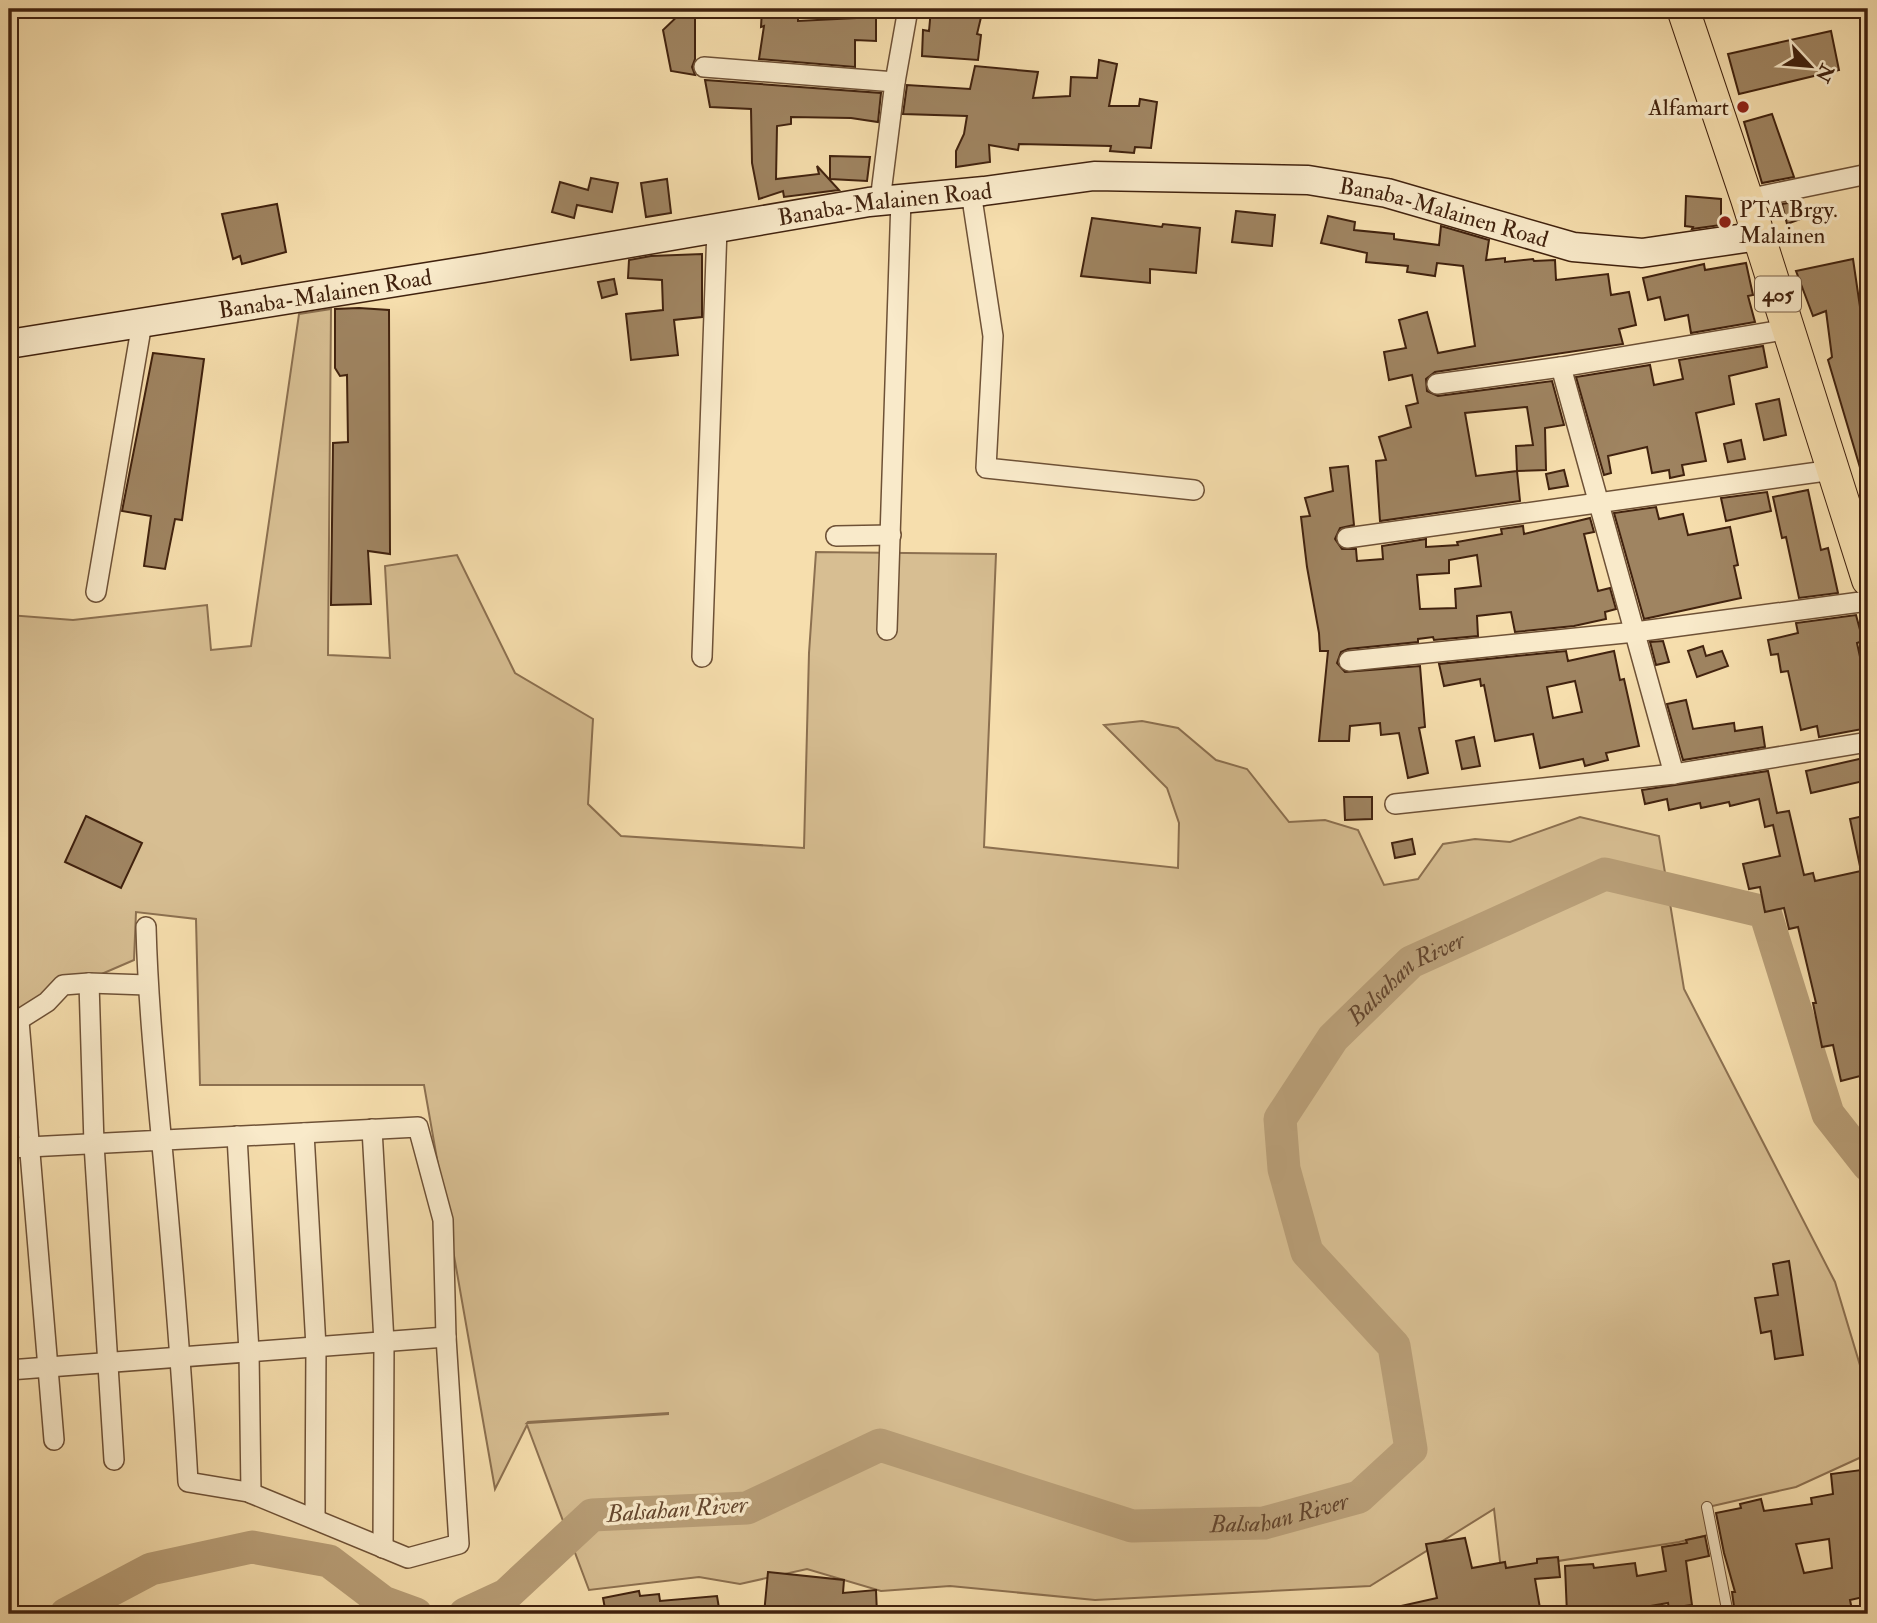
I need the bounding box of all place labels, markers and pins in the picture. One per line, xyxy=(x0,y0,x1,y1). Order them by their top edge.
place label: Alfamart xyxy=(1647,93,1729,122)
marker: Alfamart xyxy=(1735,99,1751,115)
place label: PTA Brgy. Malainen xyxy=(1739,195,1838,250)
marker: PTA Brgy. Malainen xyxy=(1717,214,1733,230)

